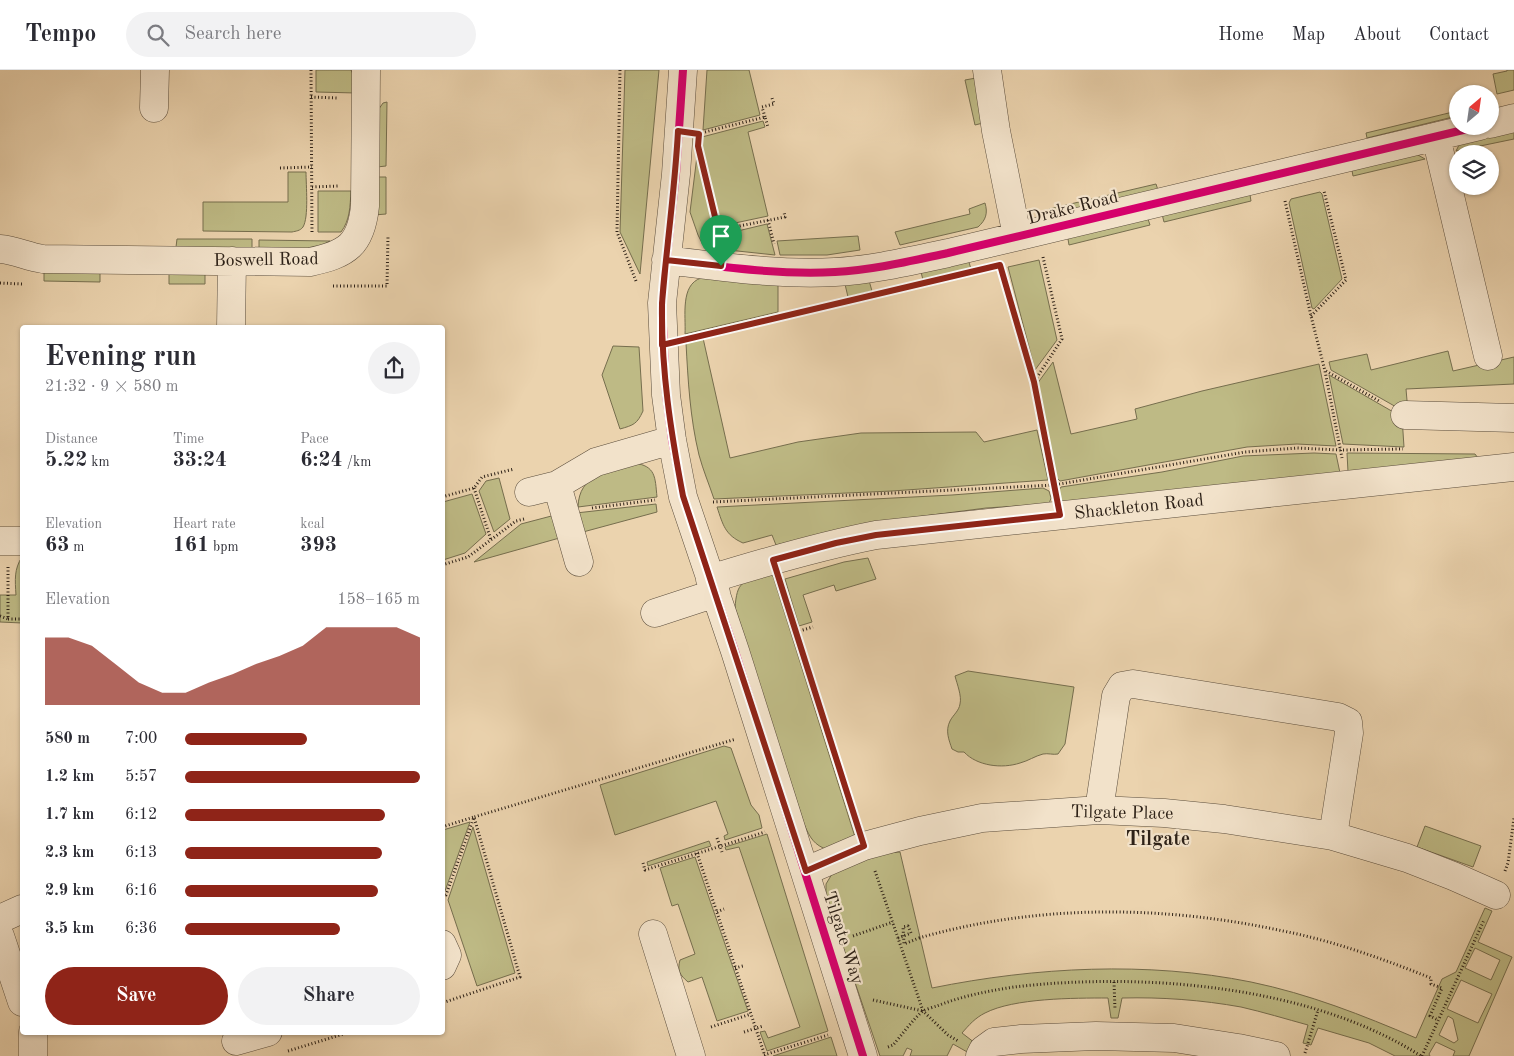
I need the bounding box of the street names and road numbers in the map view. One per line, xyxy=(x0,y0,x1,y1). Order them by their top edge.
street label: Drake Road xyxy=(1026,188,1120,228)
street label: Boswell Road xyxy=(213,250,319,270)
street label: Shackleton Road xyxy=(1073,491,1205,523)
street label: Tilgate Place xyxy=(1070,803,1174,823)
street label: Tilgate Way xyxy=(819,889,867,987)

